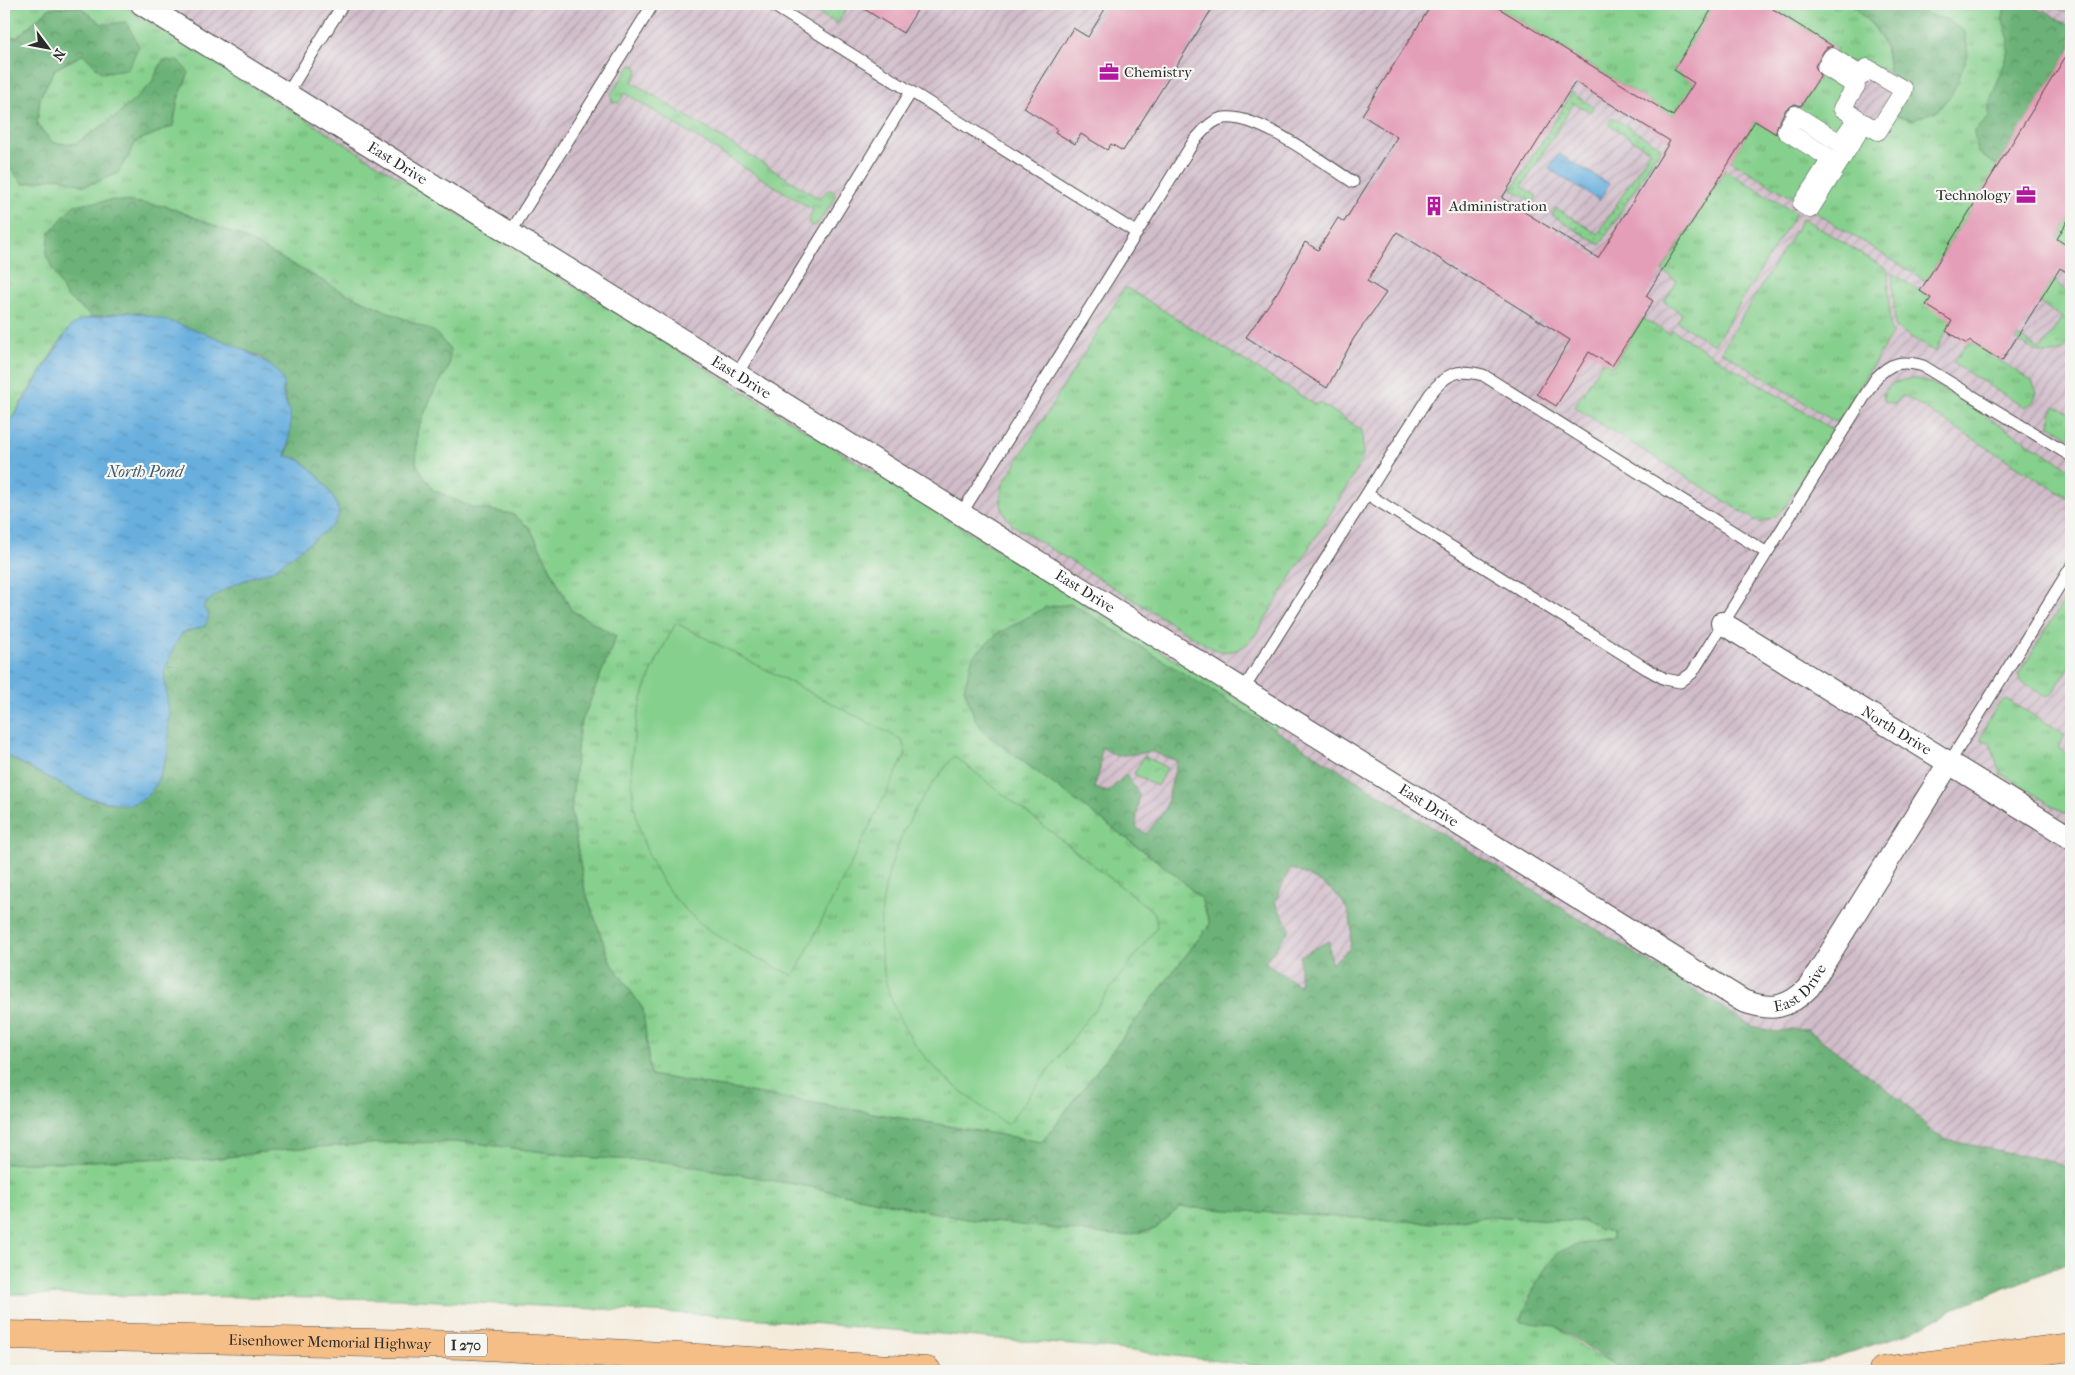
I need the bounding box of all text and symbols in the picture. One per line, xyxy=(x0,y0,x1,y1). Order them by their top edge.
north arrow xyxy=(22,22,72,72)
text: N xyxy=(48,46,69,64)
office icon: Chemistry xyxy=(1098,61,1120,83)
place label: Chemistry xyxy=(1124,63,1193,81)
street label: East Drive xyxy=(364,138,431,189)
office icon: Technology xyxy=(2015,184,2037,206)
place label: Technology xyxy=(1936,186,2012,204)
building icon: Administration xyxy=(1423,195,1445,217)
place label: Administration xyxy=(1448,197,1547,215)
street label: East Drive xyxy=(708,352,775,403)
water label: North Pond xyxy=(106,462,185,481)
street label: East Drive xyxy=(1052,566,1119,617)
street label: North Drive xyxy=(1858,702,1935,759)
street label: East Drive xyxy=(1396,780,1463,831)
street label: East Drive xyxy=(1772,960,1831,1016)
street label: Eisenhower Memorial Highway xyxy=(228,1331,433,1353)
road number: I 270 xyxy=(445,1334,487,1356)

